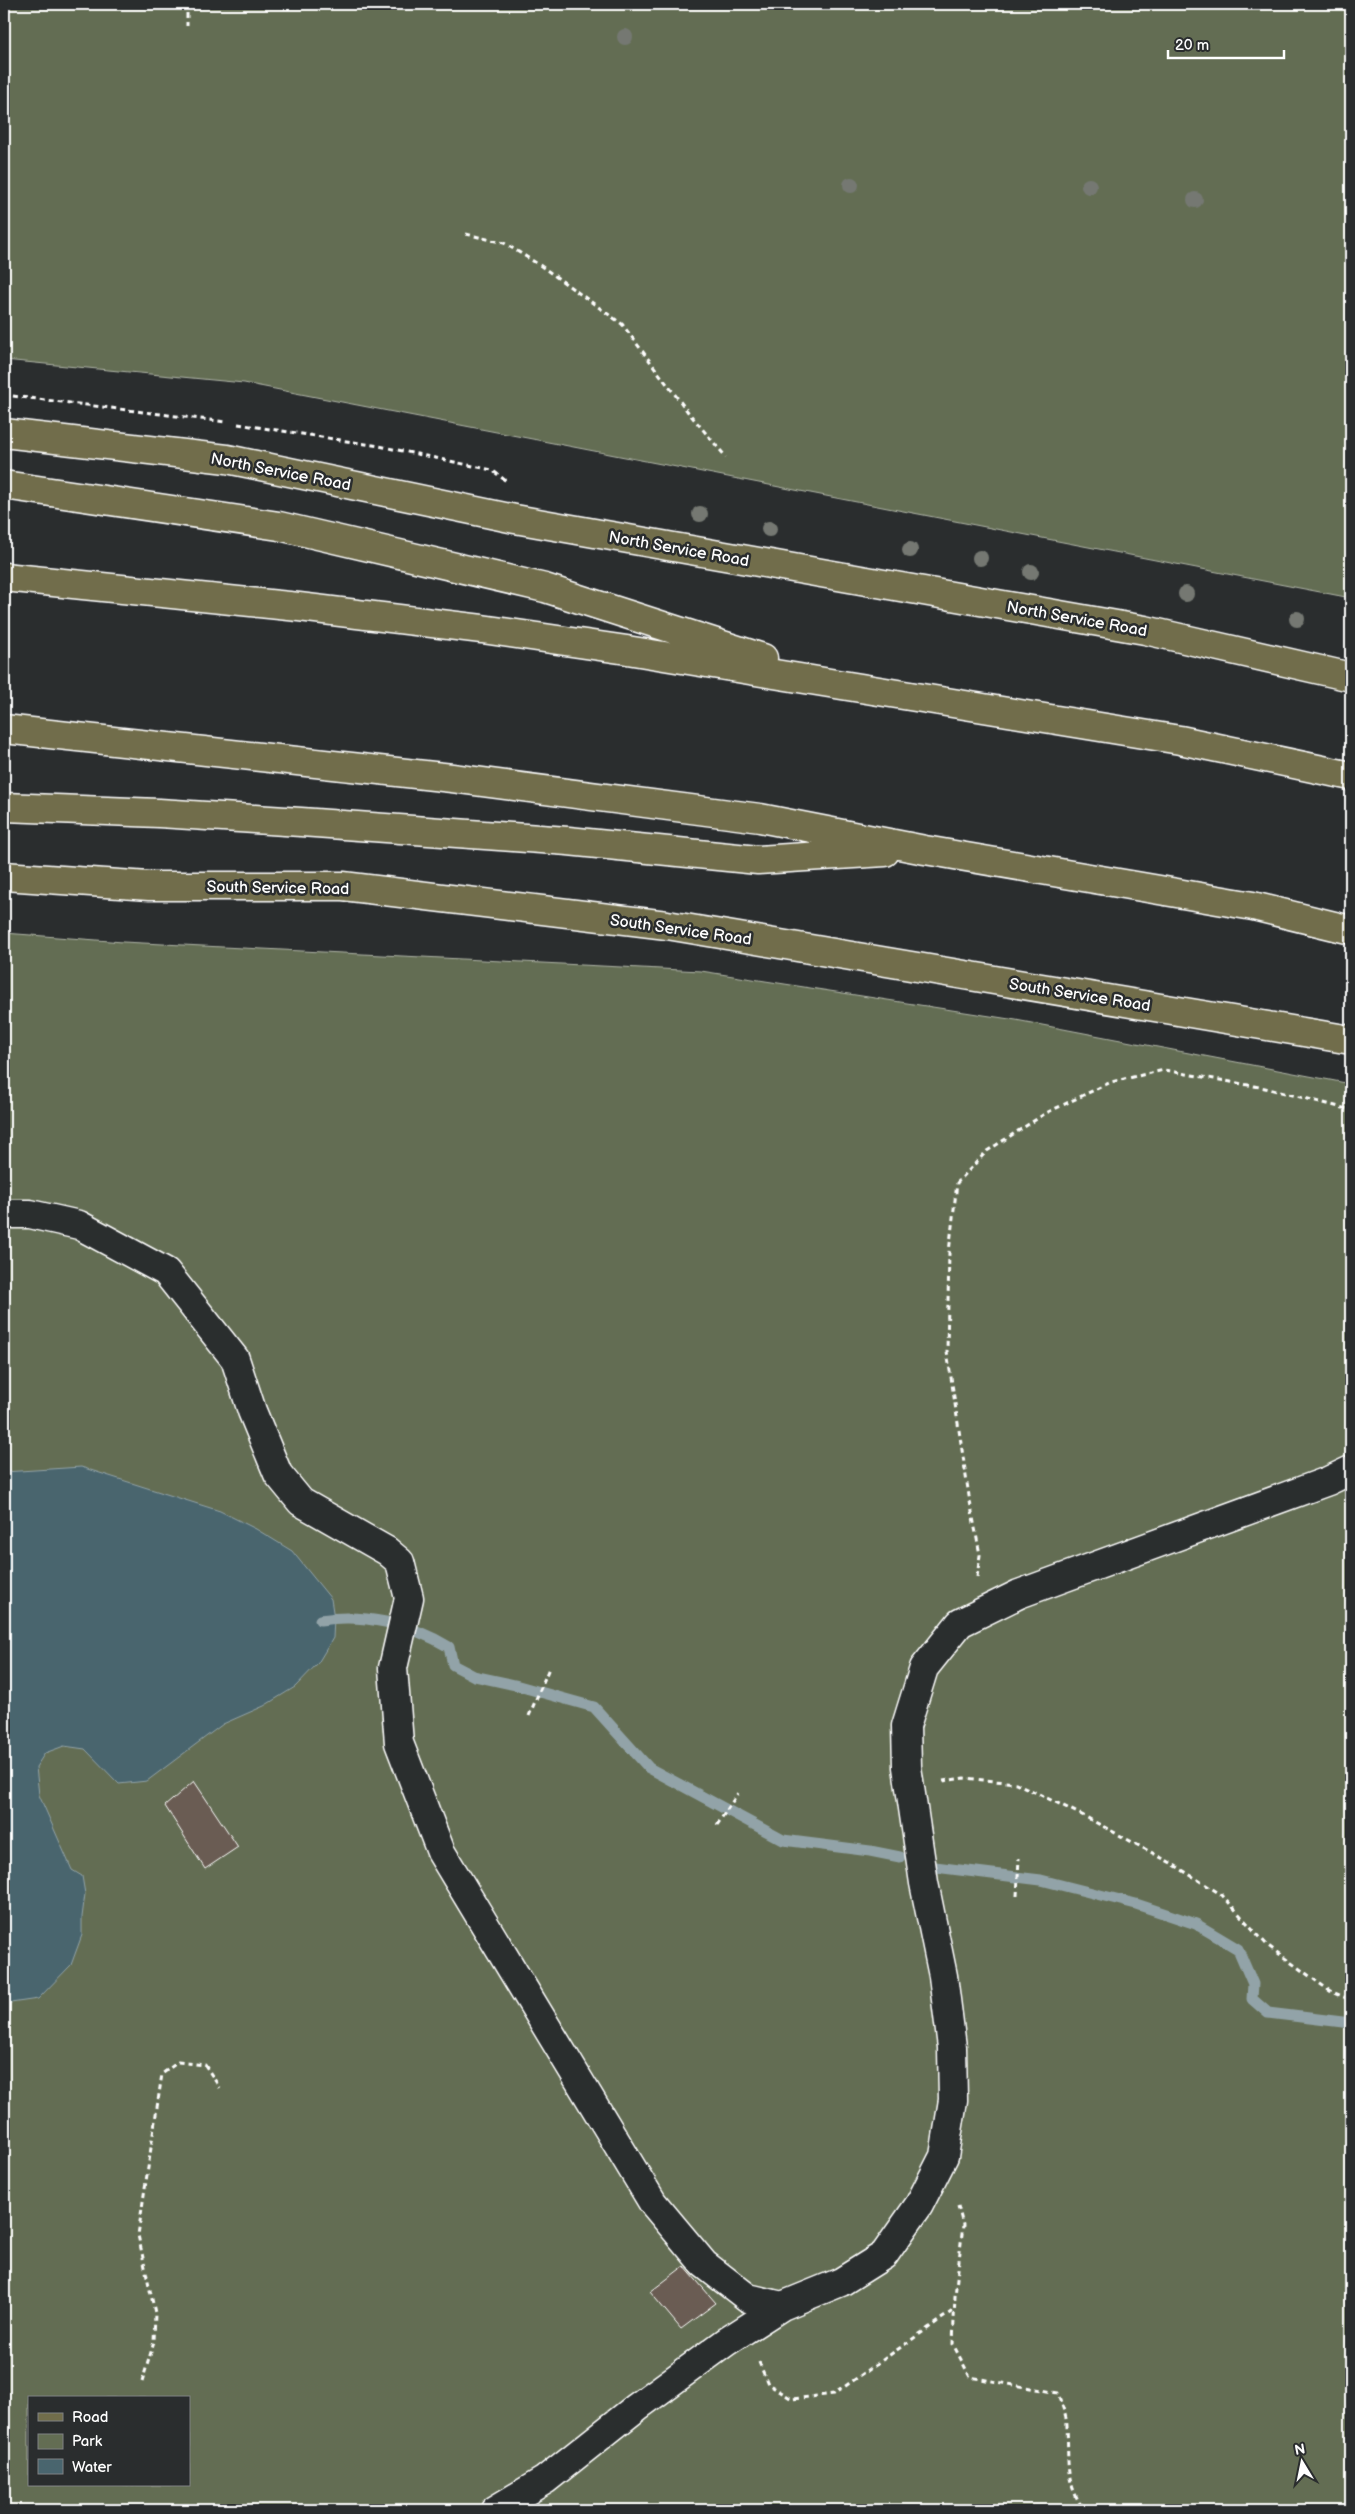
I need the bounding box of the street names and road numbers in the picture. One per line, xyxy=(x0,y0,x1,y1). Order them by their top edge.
street label: North Service Road xyxy=(209,450,352,495)
street label: North Service Road xyxy=(607,528,750,571)
street label: North Service Road xyxy=(1005,598,1148,641)
street label: South Service Road xyxy=(206,878,349,899)
street label: South Service Road xyxy=(609,911,753,950)
street label: South Service Road xyxy=(1008,975,1152,1016)

